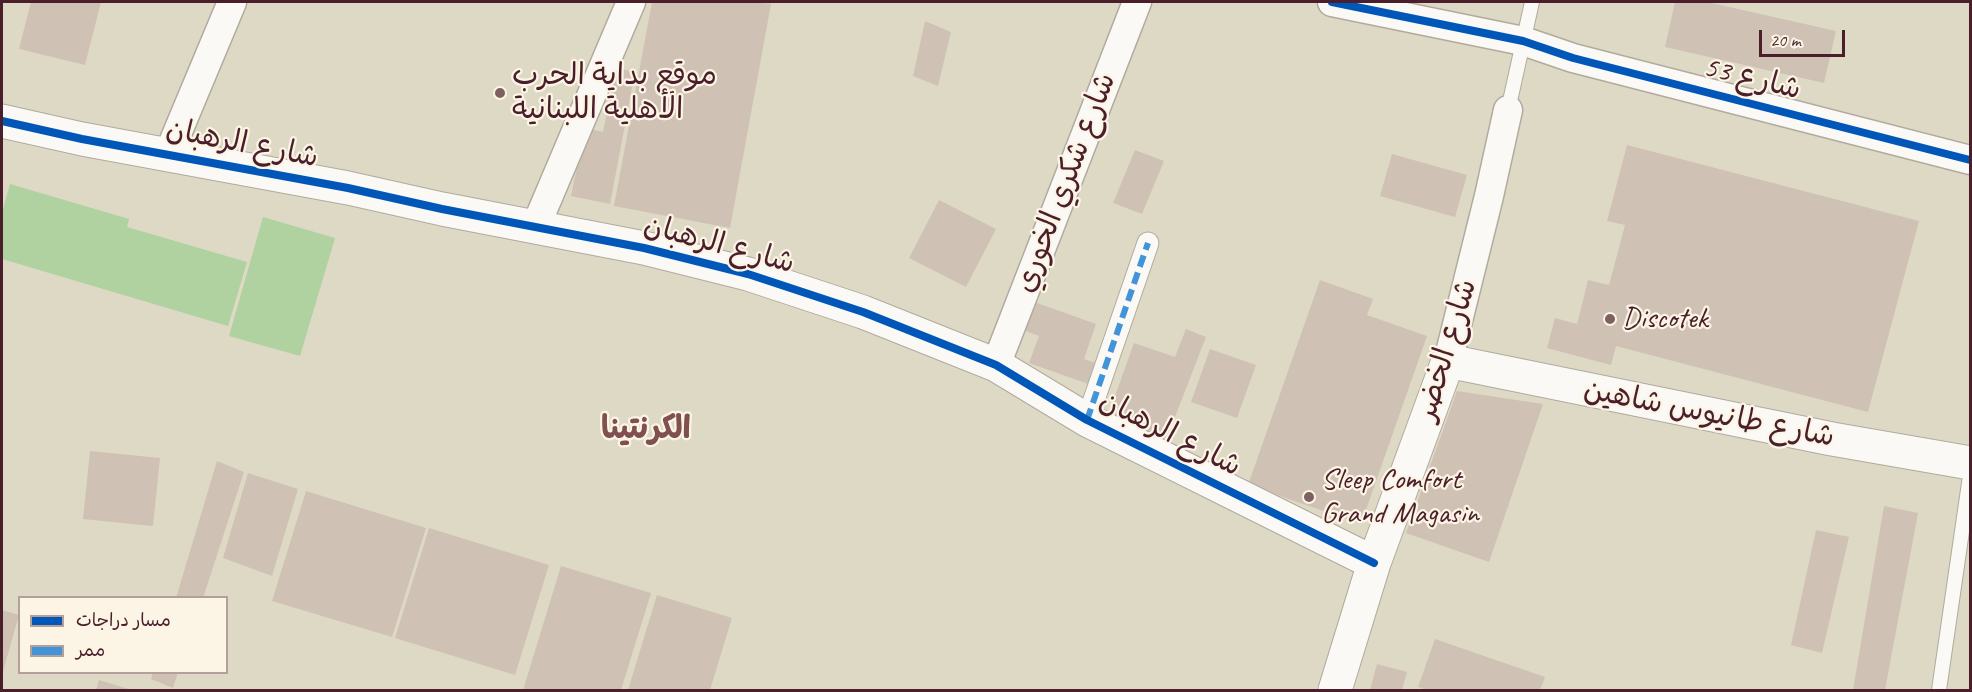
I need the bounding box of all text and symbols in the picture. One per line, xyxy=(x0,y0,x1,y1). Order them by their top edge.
scale bar xyxy=(1762,18,1848,56)
text: 20 m xyxy=(1770,29,1801,51)
street label: شارع 53 xyxy=(1700,50,1804,108)
place label: موقع بداية الحرب الأهلية اللبنانية xyxy=(512,58,717,128)
street label: شارع شكري الخوري xyxy=(1008,68,1124,298)
marker: موقع بداية الحرب الأهلية اللبنانية xyxy=(493,86,507,100)
street label: شارع الرهبان xyxy=(163,112,321,176)
street label: شارع الرهبان xyxy=(640,208,798,282)
street label: شارع الخضر xyxy=(1408,275,1486,425)
place label: Discotek xyxy=(1622,301,1707,337)
marker: Discotek xyxy=(1603,312,1617,326)
street label: شارع طانيوس شاهين xyxy=(1580,372,1838,456)
street label: شارع الرهبان xyxy=(1093,383,1247,485)
district label: الكرنتينا xyxy=(601,411,691,449)
place label: Sleep Comfort Grand Magasin xyxy=(1321,462,1479,532)
marker: Sleep Comfort Grand Magasin xyxy=(1302,490,1316,504)
legend xyxy=(18,596,228,674)
text: مسار دراجات xyxy=(76,609,171,631)
text: ممر xyxy=(76,639,105,661)

